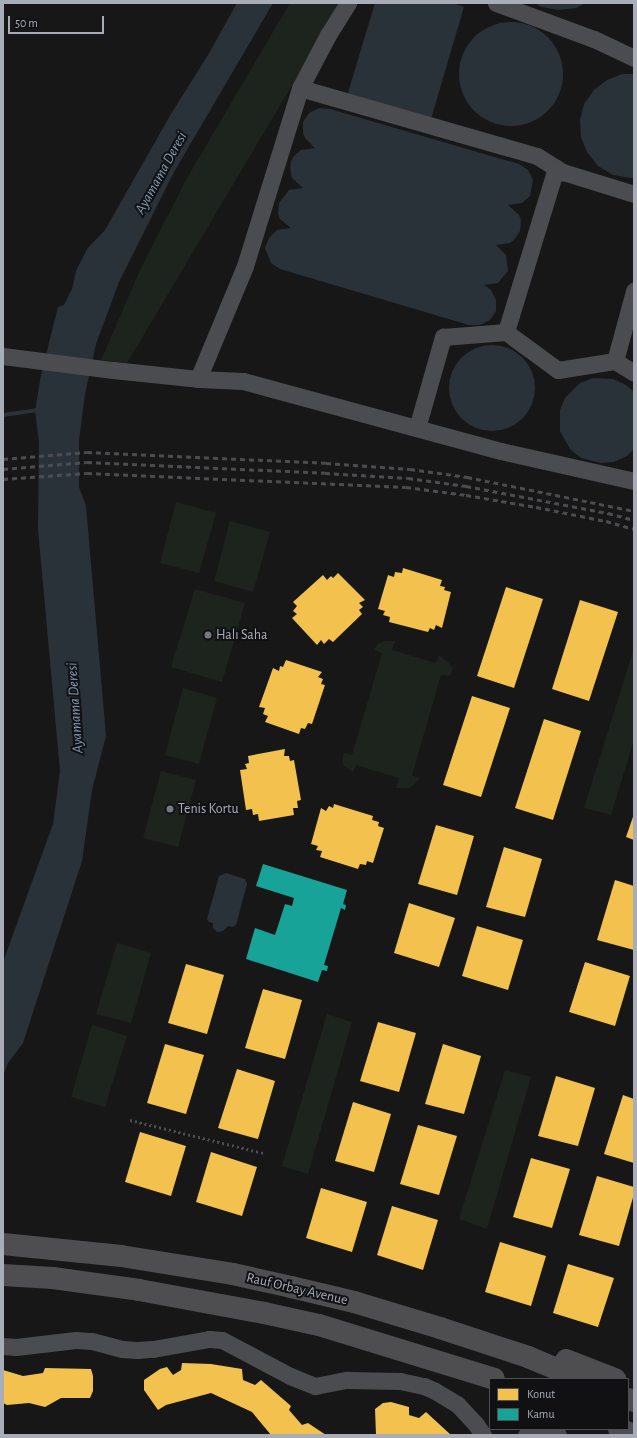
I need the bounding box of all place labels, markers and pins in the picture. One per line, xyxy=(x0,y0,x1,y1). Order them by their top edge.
place label: Halı Saha xyxy=(216,627,267,643)
marker: Halı Saha xyxy=(203,630,213,640)
place label: Tenis Kortu xyxy=(178,801,239,817)
marker: Tenis Kortu xyxy=(165,804,175,814)

